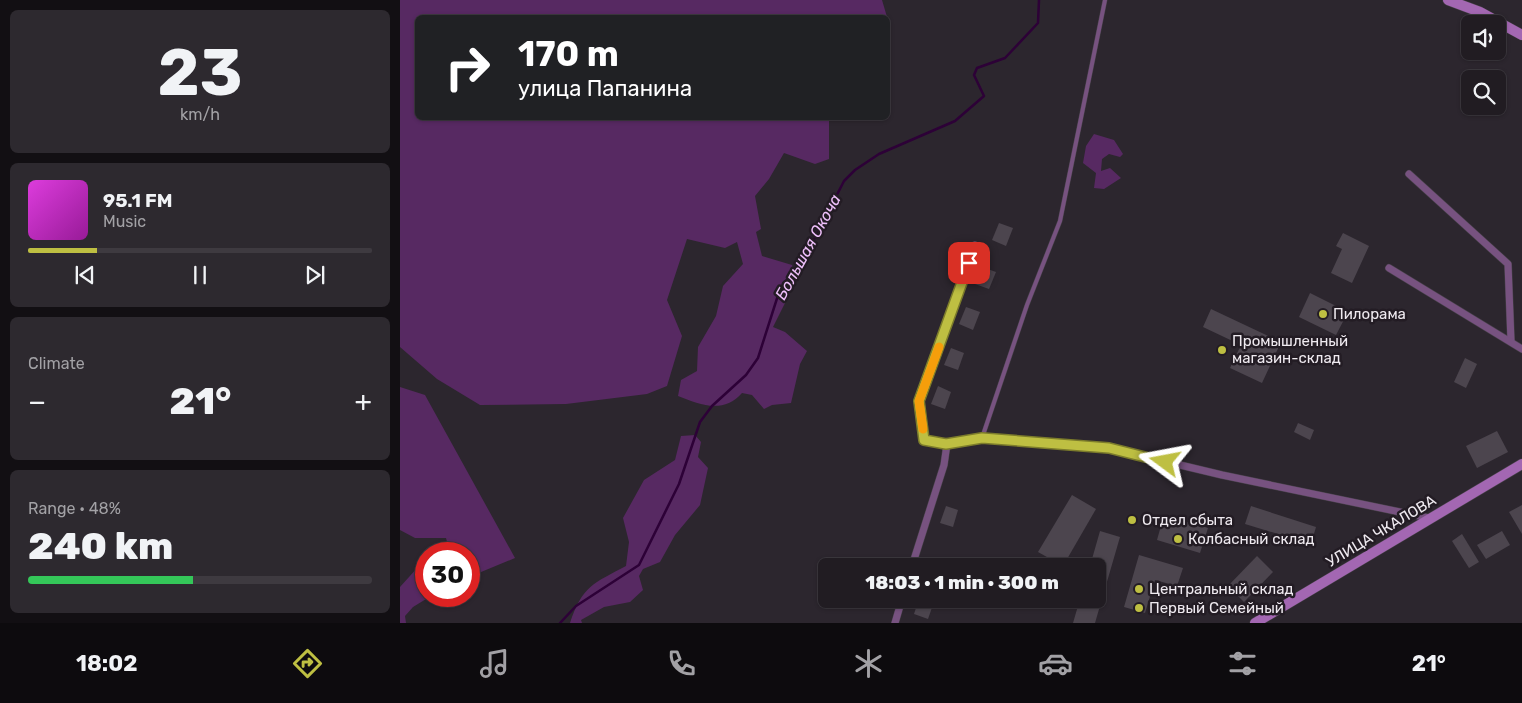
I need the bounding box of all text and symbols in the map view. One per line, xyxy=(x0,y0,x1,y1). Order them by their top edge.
map controls xyxy=(1461,15,1506,115)
button: sound xyxy=(1461,15,1506,60)
text: 170 m xyxy=(518,33,619,75)
text: 23 xyxy=(157,34,243,111)
icon: right xyxy=(435,35,500,100)
button: search xyxy=(1461,70,1506,115)
text: улица Папанина xyxy=(518,75,692,102)
text: km/h xyxy=(180,105,220,124)
text: 95.1 FM xyxy=(103,189,173,212)
water label: Большая Окоча xyxy=(771,191,845,303)
text: Music xyxy=(103,212,146,231)
pin xyxy=(948,242,990,284)
icon: arrive xyxy=(955,249,983,277)
icon: previous xyxy=(71,261,99,289)
icon: pause xyxy=(186,261,214,289)
icon: next xyxy=(301,261,329,289)
place label: Пилорама xyxy=(1333,305,1406,323)
marker: Пилорама xyxy=(1317,308,1329,320)
place label: Промышленный магазин-склад xyxy=(1232,332,1348,367)
marker: Промышленный магазин-склад xyxy=(1216,344,1228,356)
text: Climate xyxy=(28,354,85,373)
text: 21° xyxy=(170,378,231,424)
text: − xyxy=(28,385,46,418)
text: + xyxy=(355,385,372,418)
position arrow xyxy=(1138,435,1190,487)
street label: УЛИЦА ЧКАЛОВА xyxy=(1323,491,1439,571)
text: Range · 48% xyxy=(28,499,121,518)
place label: Отдел сбыта xyxy=(1142,511,1233,529)
marker: Отдел сбыта xyxy=(1126,514,1138,526)
text: 240 km xyxy=(28,523,173,569)
place label: Колбасный склад xyxy=(1188,530,1314,548)
marker: Колбасный склад xyxy=(1172,533,1184,545)
speed limit sign: 30 xyxy=(415,542,480,607)
text: 18:03 · 1 min · 300 m xyxy=(865,571,1059,594)
place label: Центральный склад xyxy=(1149,580,1293,598)
marker: Центральный склад xyxy=(1133,583,1145,595)
place label: Первый Семейный xyxy=(1149,599,1284,617)
marker: Первый Семейный xyxy=(1133,602,1145,614)
icon: directions xyxy=(290,646,325,681)
icon: music xyxy=(477,646,512,681)
icon: phone xyxy=(664,646,699,681)
icon: climate xyxy=(851,646,886,681)
icon: car xyxy=(1038,646,1073,681)
icon: filters xyxy=(1225,646,1260,681)
text: 18:02 xyxy=(76,650,138,677)
text: 21° xyxy=(1412,650,1446,677)

